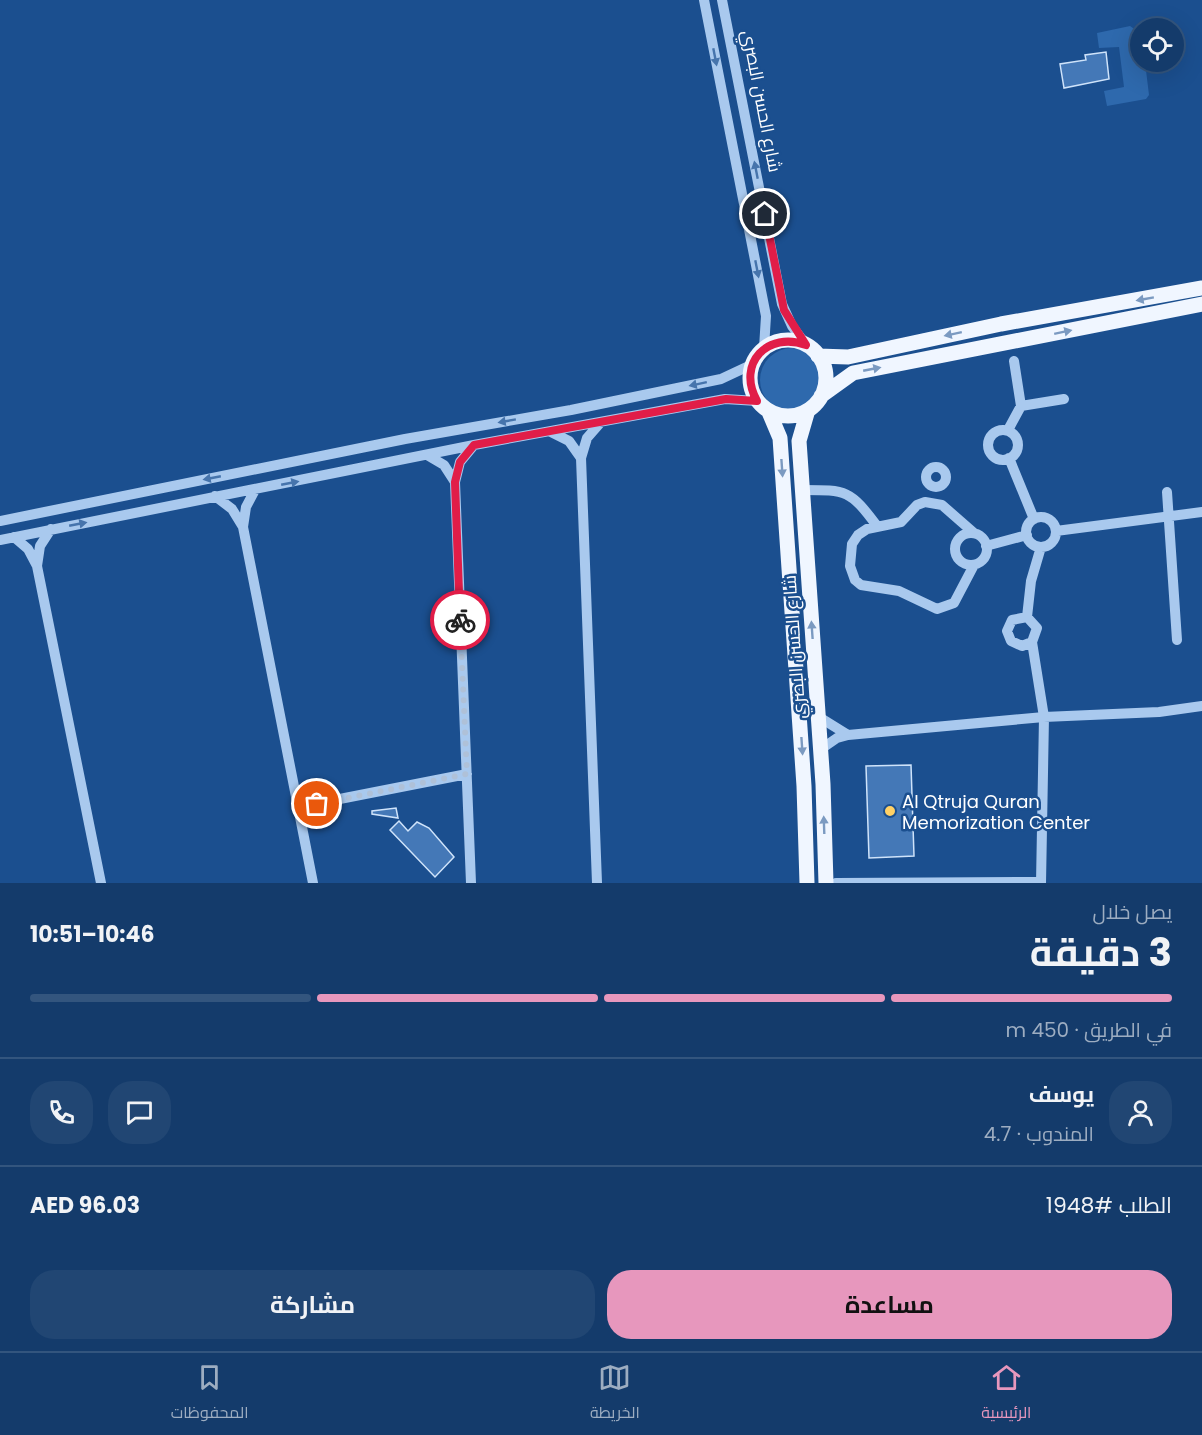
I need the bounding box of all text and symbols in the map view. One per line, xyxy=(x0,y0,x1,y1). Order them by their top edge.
map controls xyxy=(1130,18,1184,72)
button: locate xyxy=(1130,18,1184,72)
street label: شارع الحسن البصري xyxy=(734,28,788,175)
one-way arrow xyxy=(711,48,720,67)
one-way arrow xyxy=(751,161,760,180)
pin xyxy=(739,188,790,239)
icon: home xyxy=(748,197,781,230)
one-way arrow xyxy=(753,260,762,279)
one-way arrow xyxy=(1135,295,1154,304)
one-way arrow xyxy=(1054,327,1073,336)
one-way arrow xyxy=(943,330,962,339)
one-way arrow xyxy=(863,364,882,373)
one-way arrow xyxy=(689,379,708,389)
one-way arrow xyxy=(497,417,516,426)
one-way arrow xyxy=(777,458,787,477)
one-way arrow xyxy=(203,474,222,483)
one-way arrow xyxy=(281,478,300,487)
one-way arrow xyxy=(69,519,88,528)
street label: شارع الحسن البصري xyxy=(777,574,813,720)
courier xyxy=(430,590,490,650)
icon: bike xyxy=(444,604,477,637)
one-way arrow xyxy=(808,620,817,639)
one-way arrow xyxy=(797,737,806,756)
pin xyxy=(291,778,342,829)
icon: bag xyxy=(300,787,333,820)
place label: Al Qtruja Quran Memorization Center xyxy=(902,789,1090,835)
marker: Al Qtruja Quran Memorization Center xyxy=(883,804,897,818)
one-way arrow xyxy=(820,815,829,834)
text: يصل خلال xyxy=(1092,898,1172,926)
text: 10:46–10:51 xyxy=(30,919,155,950)
text: 3 دقيقة xyxy=(1030,925,1172,980)
text: في الطريق · 450 m xyxy=(1006,1016,1172,1044)
text: يوسف xyxy=(1029,1079,1094,1110)
button: phone xyxy=(30,1081,93,1144)
button: chat xyxy=(108,1081,171,1144)
button: person xyxy=(1109,1081,1172,1144)
text: المندوب · 4.7 xyxy=(984,1120,1094,1148)
text: AED 96.03 xyxy=(30,1190,140,1221)
text: الطلب #1948 xyxy=(1046,1190,1172,1221)
button: مشاركة xyxy=(30,1270,595,1339)
button: مساعدة xyxy=(607,1270,1172,1339)
tab: المحفوظات xyxy=(171,1361,249,1427)
tab: الخريطة xyxy=(590,1361,640,1427)
tab: الرئيسية xyxy=(981,1361,1031,1427)

